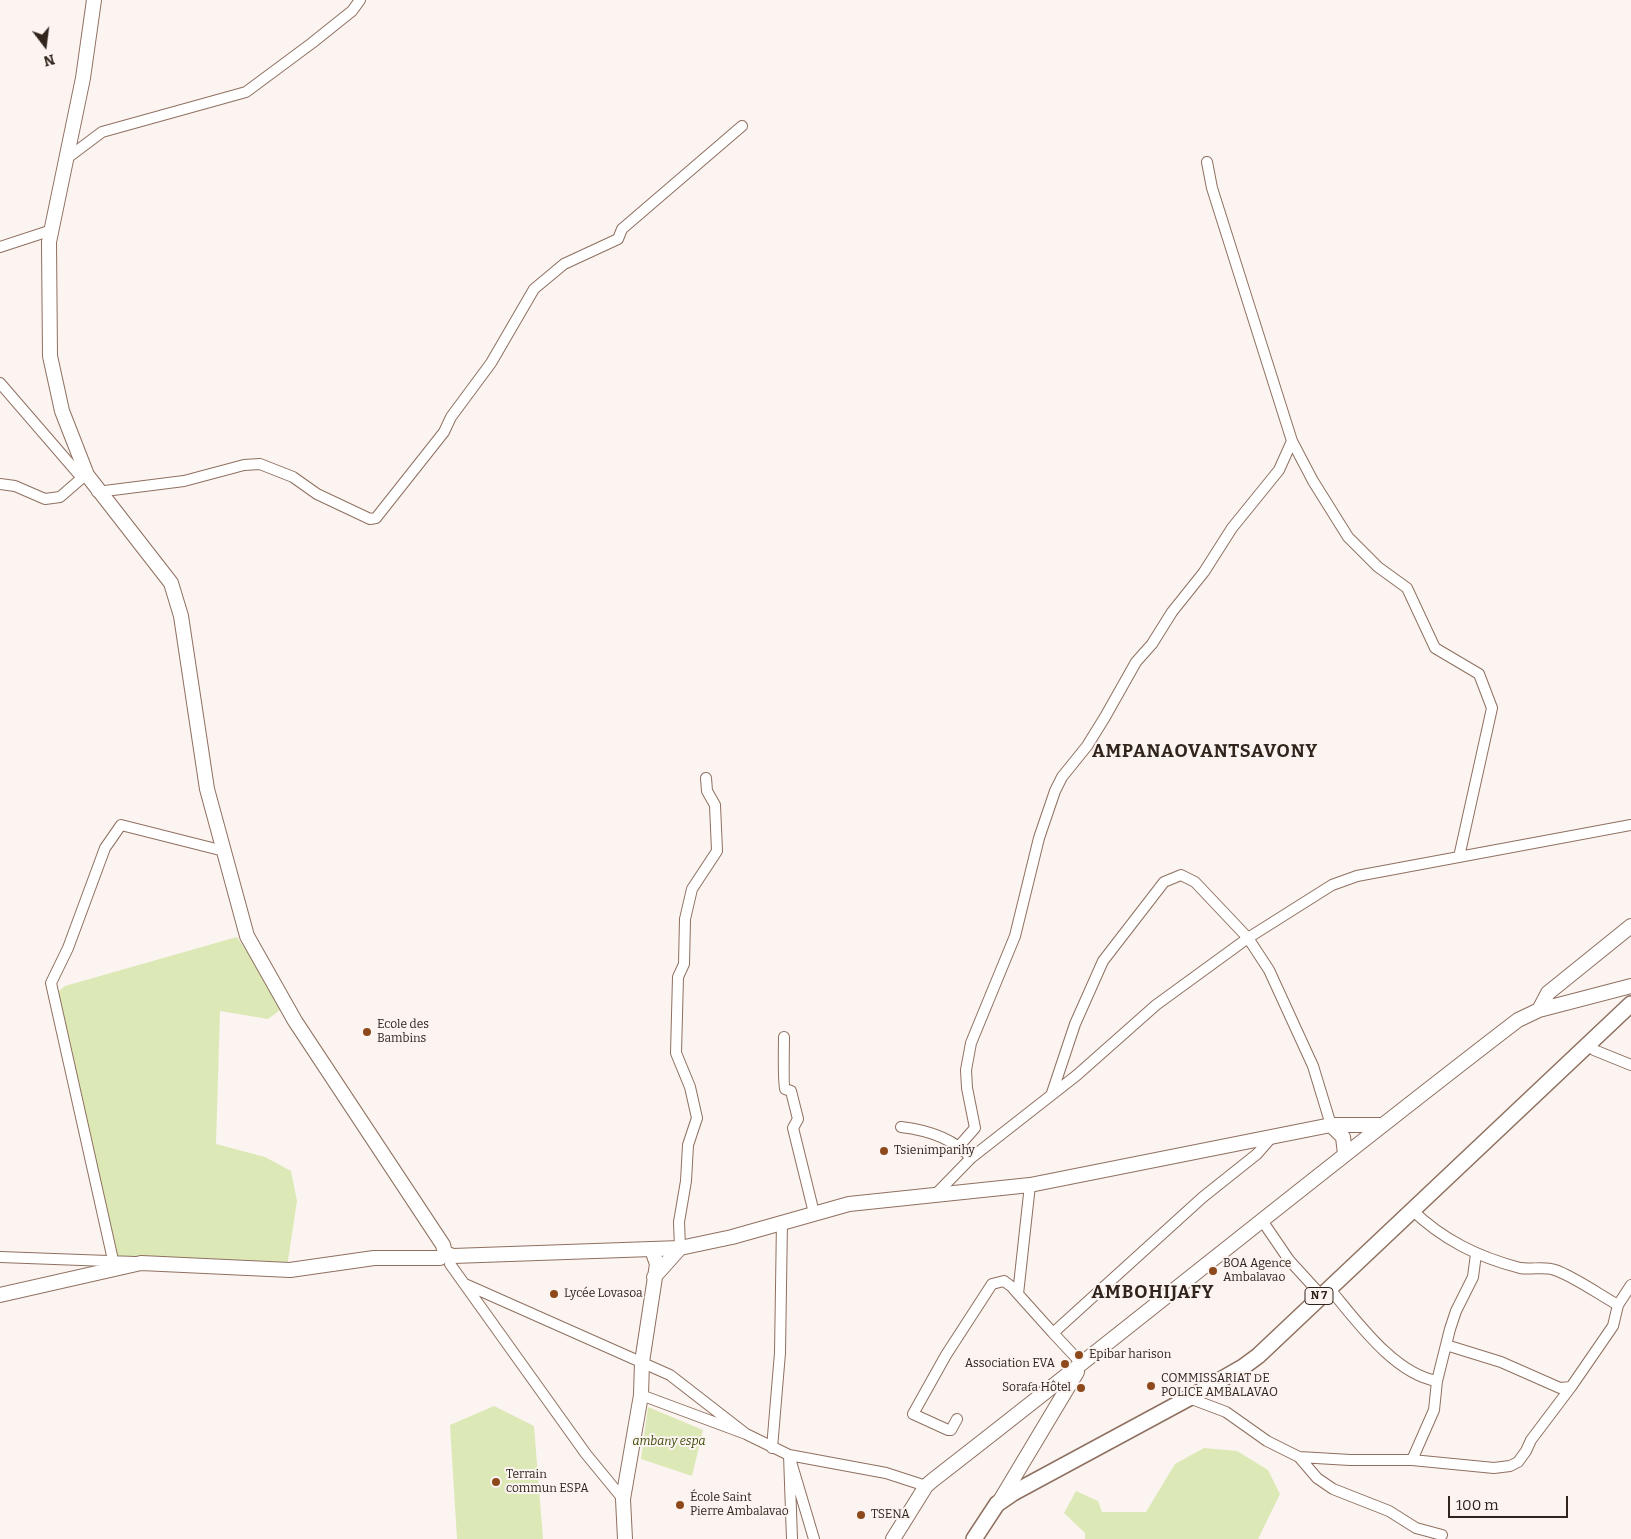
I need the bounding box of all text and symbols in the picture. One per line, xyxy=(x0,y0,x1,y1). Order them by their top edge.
north arrow xyxy=(20,20,70,70)
text: N xyxy=(42,50,56,70)
district label: AMPANAOVANTSAVONY xyxy=(1090,741,1320,763)
place label: Ecole des Bambins xyxy=(377,1018,429,1046)
marker: Ecole des Bambins xyxy=(361,1026,373,1038)
place label: Tsienimparihy xyxy=(894,1144,975,1158)
marker: Tsienimparihy xyxy=(878,1145,890,1157)
place label: BOA Agence Ambalavao xyxy=(1223,1257,1291,1285)
marker: BOA Agence Ambalavao xyxy=(1207,1265,1219,1277)
district label: AMBOHIJAFY xyxy=(1090,1282,1216,1304)
place label: Lycée Lovasoa xyxy=(564,1287,643,1301)
marker: Lycée Lovasoa xyxy=(548,1288,560,1300)
road number: N 7 xyxy=(1305,1288,1333,1304)
place label: Epibar harison xyxy=(1089,1348,1171,1362)
marker: Epibar harison xyxy=(1073,1349,1085,1361)
place label: Association EVA xyxy=(965,1357,1055,1371)
marker: Association EVA xyxy=(1059,1358,1071,1370)
place label: COMMISSARIAT DE POLICE AMBALAVAO xyxy=(1161,1372,1278,1400)
marker: COMMISSARIAT DE POLICE AMBALAVAO xyxy=(1145,1380,1157,1392)
place label: Sorafa Hôtel xyxy=(1002,1381,1071,1395)
marker: Sorafa Hôtel xyxy=(1075,1382,1087,1394)
park label: ambany espa xyxy=(632,1435,706,1449)
place label: Terrain commun ESPA xyxy=(506,1468,589,1496)
marker: Terrain commun ESPA xyxy=(490,1476,502,1488)
scale bar xyxy=(1451,1486,1571,1518)
place label: École Saint Pierre Ambalavao xyxy=(690,1491,789,1519)
text: 100 m xyxy=(1456,1496,1499,1514)
marker: École Saint Pierre Ambalavao xyxy=(674,1499,686,1511)
place label: TSENA xyxy=(871,1508,910,1522)
marker: TSENA xyxy=(855,1509,867,1521)

